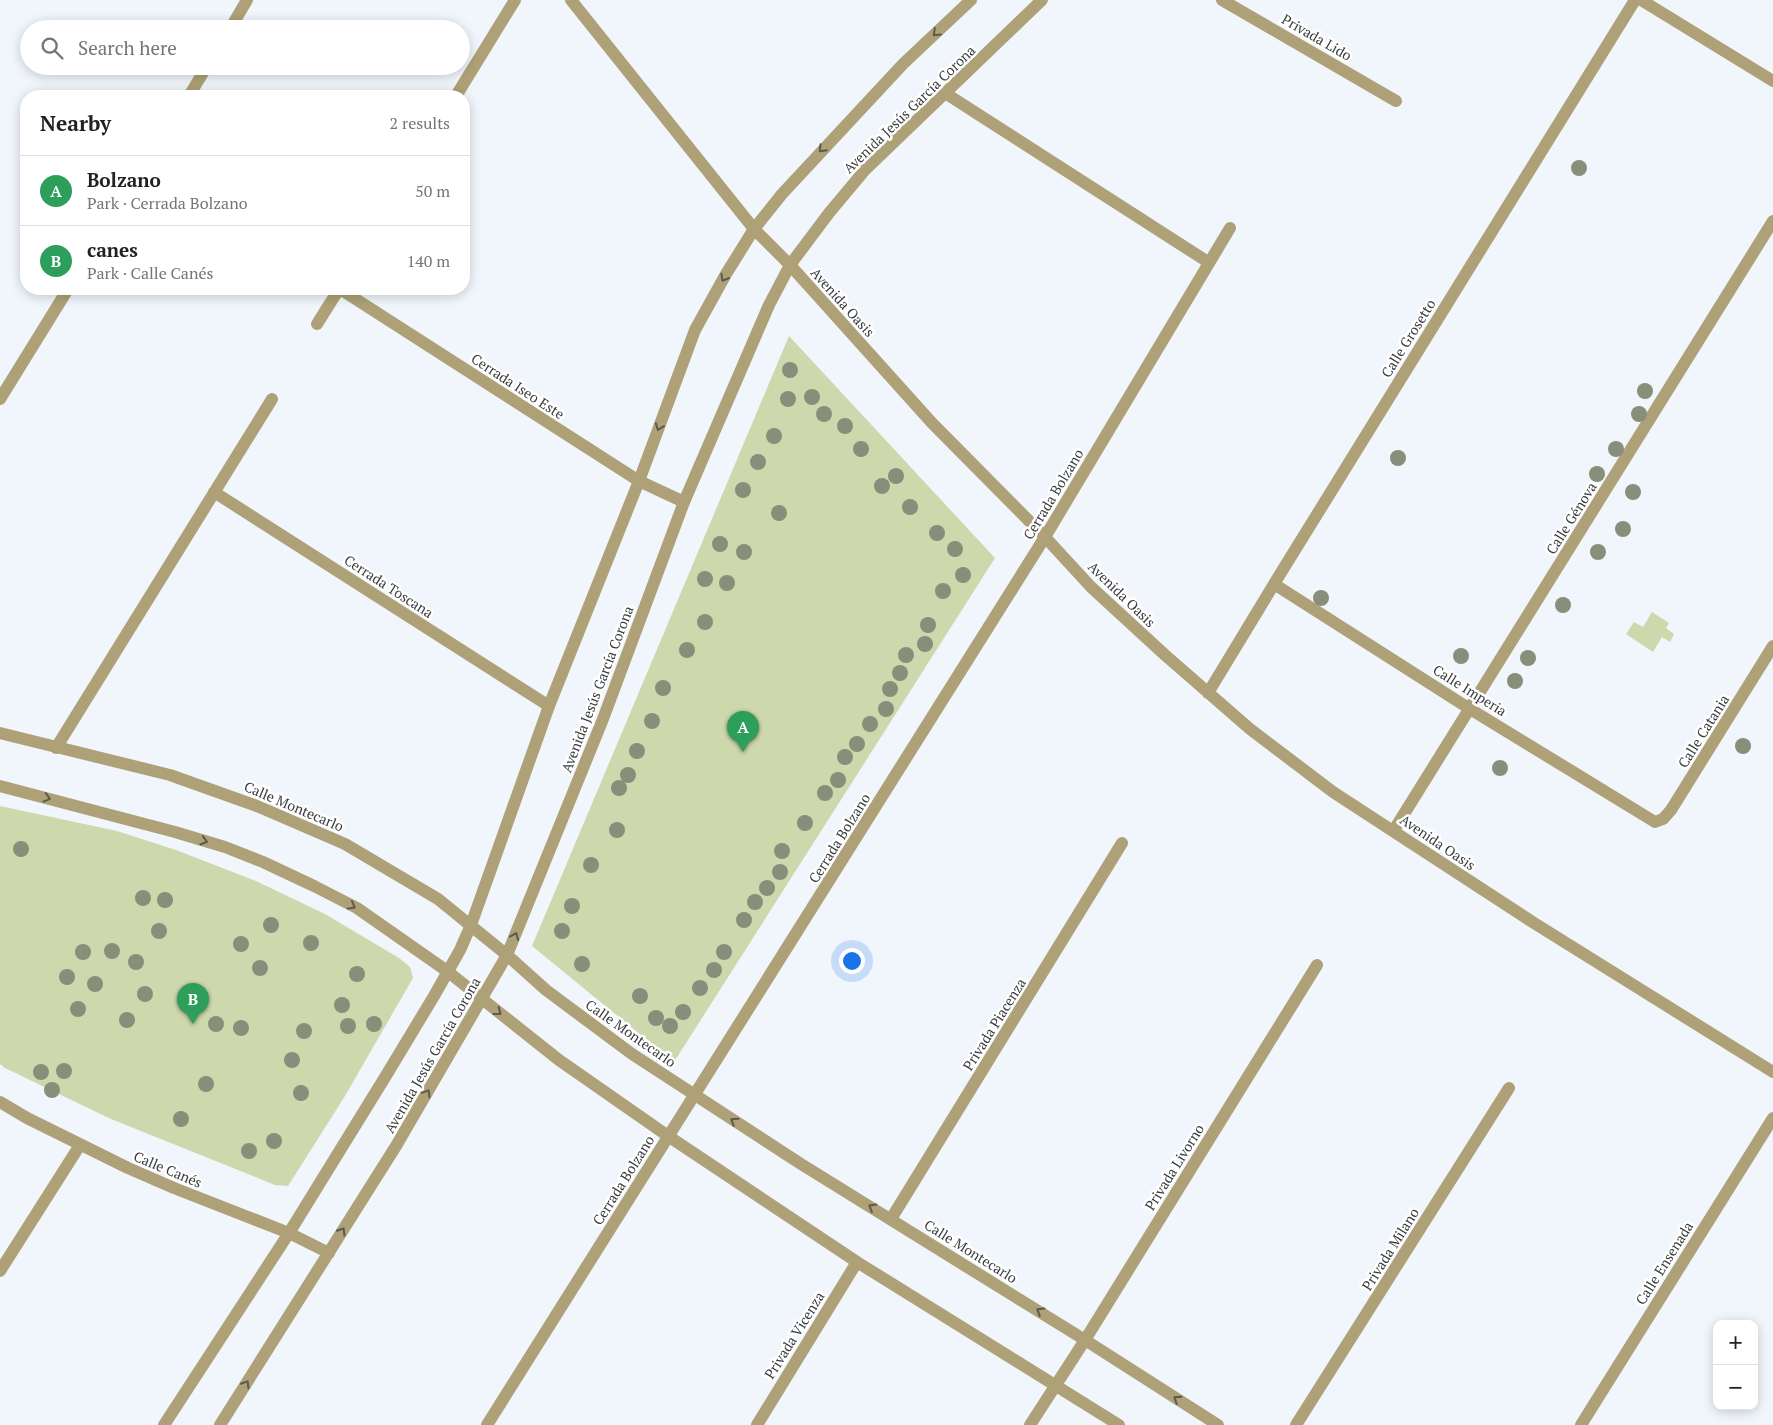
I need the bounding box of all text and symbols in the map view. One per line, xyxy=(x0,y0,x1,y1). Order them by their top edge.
street label: Privada Lido xyxy=(1279,9,1356,65)
search box xyxy=(20,20,470,75)
one-way arrow xyxy=(932,27,941,36)
icon: search xyxy=(38,34,66,62)
text: Search here xyxy=(78,35,177,60)
street label: Avenida Jesús García Corona xyxy=(839,41,979,177)
text: Nearby xyxy=(40,109,111,137)
text: 2 results xyxy=(390,112,450,134)
one-way arrow xyxy=(819,144,828,153)
text: Bolzano xyxy=(87,167,161,192)
text: A xyxy=(50,180,62,202)
text: 50 m xyxy=(415,180,450,202)
text: Park · Cerrada Bolzano xyxy=(87,192,248,214)
text: canes xyxy=(87,237,138,262)
text: B xyxy=(51,250,61,272)
text: 140 m xyxy=(407,250,450,272)
text: Park · Calle Canés xyxy=(87,262,213,284)
street label: Avenida Oasis xyxy=(807,263,879,341)
one-way arrow xyxy=(720,273,730,282)
street label: Calle Grosetto xyxy=(1376,295,1440,381)
street label: Cerrada Iseo Este xyxy=(468,349,568,423)
one-way arrow xyxy=(655,422,665,431)
street label: Cerrada Bolzano xyxy=(1019,445,1088,543)
street label: Calle Génova xyxy=(1541,478,1601,558)
street label: Cerrada Toscana xyxy=(341,550,437,622)
street label: Avenida Oasis xyxy=(1084,557,1160,631)
street label: Avenida Jesús García Corona xyxy=(556,603,638,775)
street label: Calle Imperia xyxy=(1430,660,1510,720)
street label: Calle Catania xyxy=(1673,691,1733,771)
pin: A xyxy=(727,711,759,752)
street label: Calle Montecarlo xyxy=(241,776,347,836)
street label: Cerrada Bolzano xyxy=(804,789,874,886)
one-way arrow xyxy=(43,792,52,803)
street label: Avenida Oasis xyxy=(1397,810,1479,874)
one-way arrow xyxy=(199,835,208,845)
one-way arrow xyxy=(347,900,356,910)
one-way arrow xyxy=(509,932,520,941)
your location xyxy=(839,948,865,974)
street label: Avenida Jesús García Corona xyxy=(380,974,484,1136)
street label: Privada Piacenza xyxy=(958,974,1030,1074)
pin: B xyxy=(177,983,209,1024)
street label: Calle Montecarlo xyxy=(582,995,680,1071)
one-way arrow xyxy=(492,1006,501,1015)
one-way arrow xyxy=(420,1089,430,1098)
one-way arrow xyxy=(730,1118,740,1127)
street label: Privada Livorno xyxy=(1140,1120,1208,1214)
street label: Cerrada Bolzano xyxy=(588,1131,658,1228)
street label: Calle Canés xyxy=(131,1146,205,1192)
one-way arrow xyxy=(868,1204,877,1214)
street label: Privada Milano xyxy=(1357,1204,1423,1294)
street label: Calle Montecarlo xyxy=(921,1215,1021,1287)
street label: Calle Ensenada xyxy=(1631,1218,1697,1308)
one-way arrow xyxy=(336,1228,345,1237)
street label: Privada Vicenza xyxy=(760,1288,828,1382)
one-way arrow xyxy=(1036,1308,1045,1318)
map controls xyxy=(1713,1320,1758,1410)
button: + xyxy=(1713,1320,1758,1365)
button: − xyxy=(1713,1365,1758,1410)
one-way arrow xyxy=(240,1380,250,1389)
one-way arrow xyxy=(1173,1395,1182,1405)

